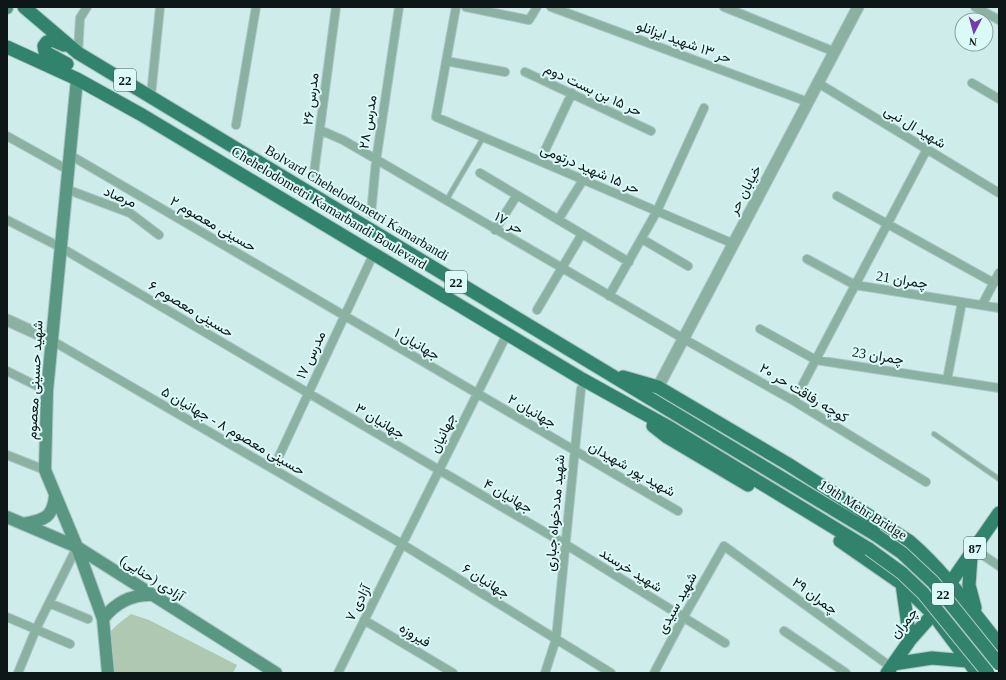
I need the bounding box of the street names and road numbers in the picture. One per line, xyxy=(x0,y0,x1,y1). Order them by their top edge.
street label: حر ۱۳ شهید ایزانلو xyxy=(634,18,733,67)
street label: حر ۱۵ بن بست دوم xyxy=(542,61,644,120)
road number: 22 xyxy=(114,69,136,91)
street label: مدرس ۲۶ xyxy=(300,72,323,126)
street label: مدرس ۲۸ xyxy=(356,94,381,150)
street label: شهید ال نبی xyxy=(881,103,948,153)
street label: حر ۱۵ شهید درتومی xyxy=(538,141,642,198)
street label: Bolvard Chehelodometri Kamarbandi xyxy=(262,142,452,264)
street label: Chehelodometri Kamarbandi Boulevard xyxy=(229,144,429,272)
street label: خیابان حر xyxy=(725,163,765,219)
street label: مرصاد xyxy=(101,183,139,211)
street label: حسینی معصوم ۲ xyxy=(167,193,259,255)
street label: حر ۱۷ xyxy=(492,209,526,238)
street label: چمران 21 xyxy=(875,269,929,293)
road number: 22 xyxy=(445,271,467,293)
street label: حسینی معصوم ۶ xyxy=(145,278,236,341)
street label: شهید حسینی معصوم xyxy=(24,320,47,440)
street label: جهانیان ۱ xyxy=(391,325,442,364)
street label: مدرس ۱۷ xyxy=(293,329,329,382)
street label: چمران 23 xyxy=(851,345,905,369)
street label: کوچه رفاقت حر ۲۰ xyxy=(756,361,851,427)
street label: حسینی معصوم ۸ - جهانیان ۵ xyxy=(158,384,307,479)
street label: جهانیان ۲ xyxy=(505,391,559,432)
street label: جهانیان ۳ xyxy=(352,400,407,442)
street label: جهانیان xyxy=(427,411,460,456)
street label: شهید پور شهیدان xyxy=(585,438,678,501)
street label: شهید مددخواه جباری xyxy=(542,454,569,572)
street label: جهانیان ۴ xyxy=(480,476,535,517)
street label: 19th Mehr Bridge xyxy=(816,477,910,543)
road number: 87 xyxy=(964,537,986,559)
street label: شهید خرسند xyxy=(596,545,665,596)
street label: آزادی (حنایی) xyxy=(117,552,188,606)
street label: جهانیان ۶ xyxy=(459,561,512,602)
street label: شهید سیدی xyxy=(654,570,701,637)
street label: چمران ۲۹ xyxy=(788,575,841,619)
street label: آزادی ۷ xyxy=(343,581,375,624)
road number: 22 xyxy=(932,583,954,605)
street label: چمران xyxy=(887,605,922,642)
street label: فیروزه xyxy=(396,620,433,651)

